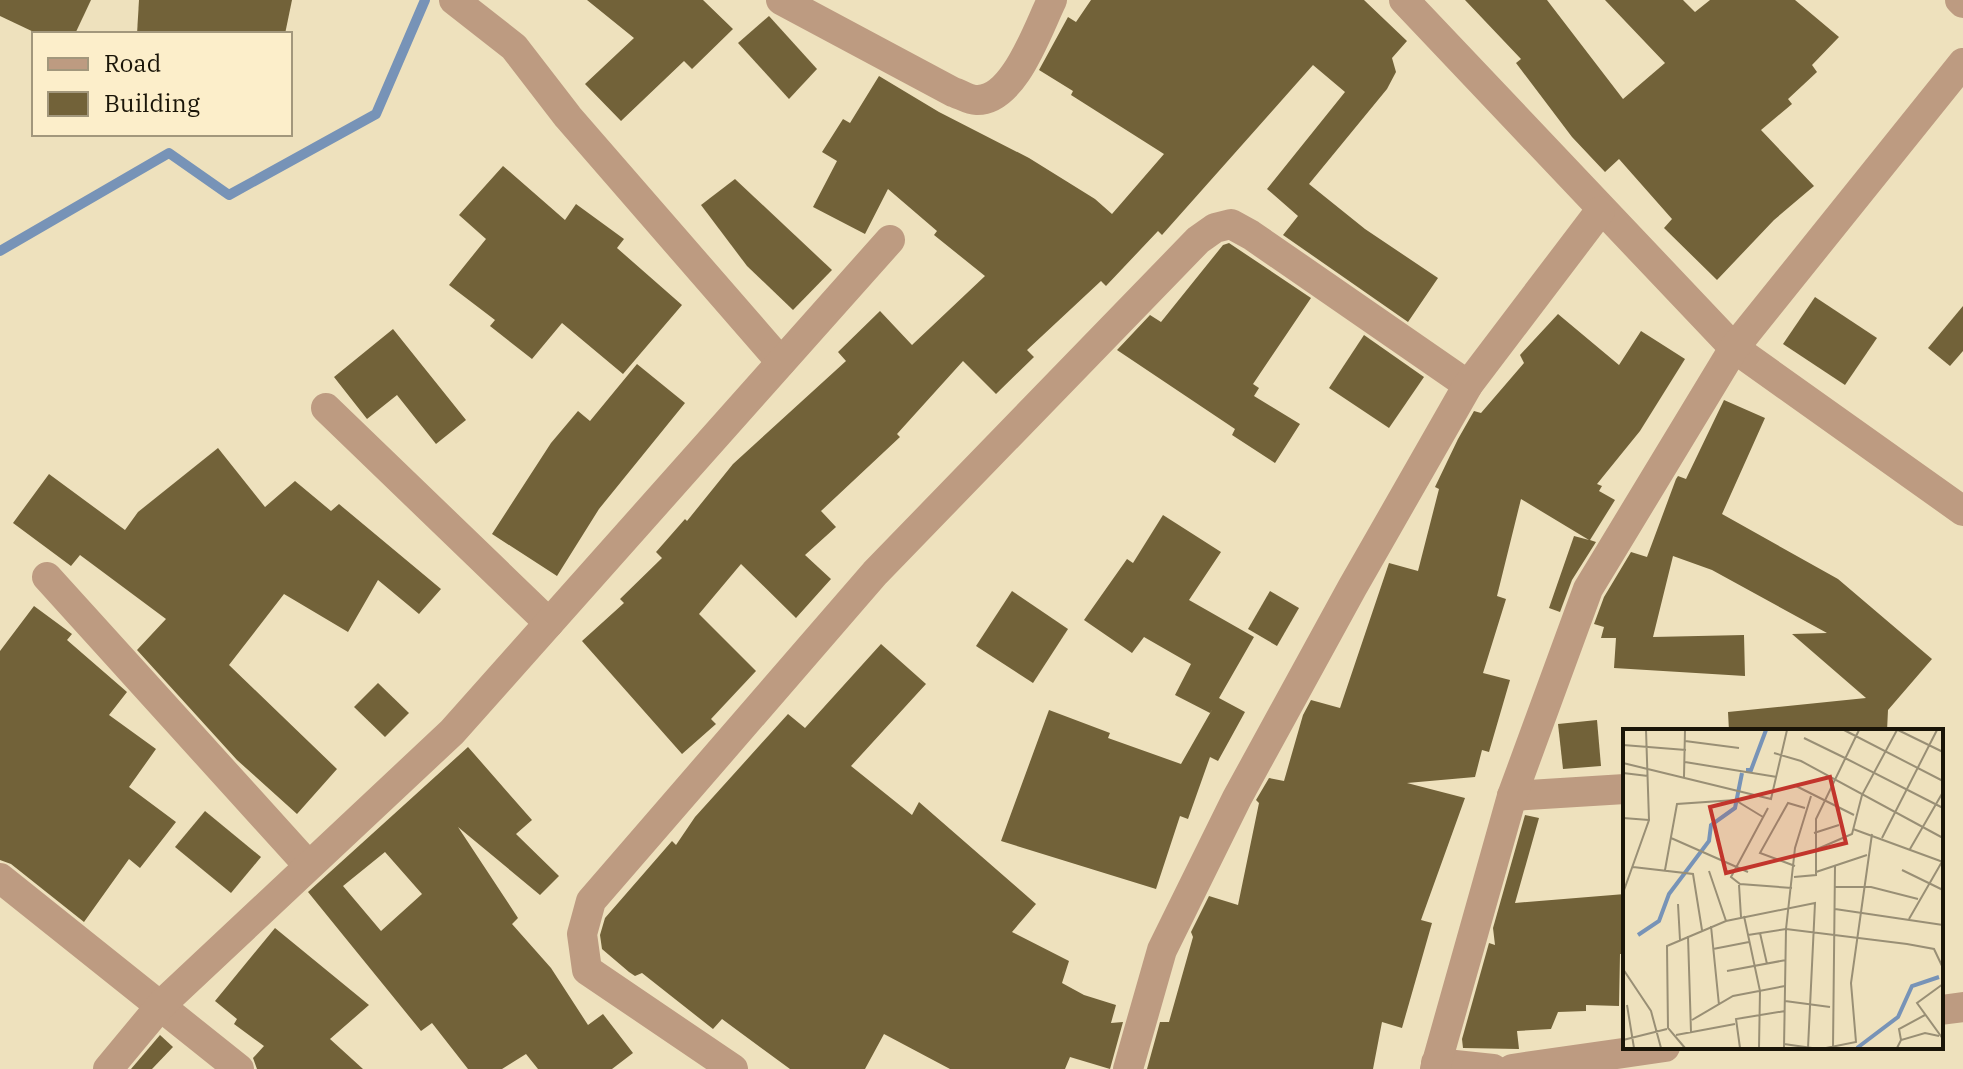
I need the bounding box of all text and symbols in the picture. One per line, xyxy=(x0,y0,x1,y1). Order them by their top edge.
legend xyxy=(32,32,292,136)
text: Road xyxy=(104,47,161,79)
text: Building xyxy=(104,87,200,119)
inset map xyxy=(1623,729,1943,1049)

